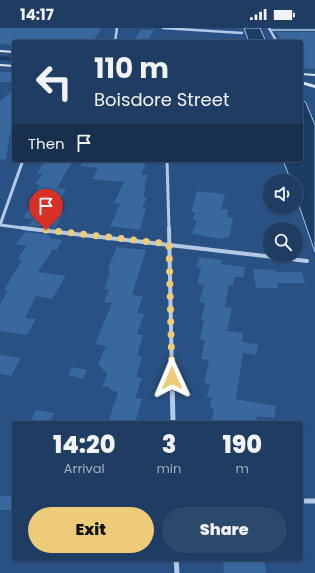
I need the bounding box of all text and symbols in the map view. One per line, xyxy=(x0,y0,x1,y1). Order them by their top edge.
text: 14:17 xyxy=(20,4,54,25)
text: 110 m xyxy=(94,49,169,88)
icon: left xyxy=(28,56,80,108)
text: Boisdore Street xyxy=(94,87,229,112)
icon: arrive xyxy=(73,132,95,154)
text: Then xyxy=(28,133,65,154)
map controls xyxy=(263,174,303,262)
button: sound xyxy=(263,174,303,214)
pin xyxy=(29,189,63,230)
icon: arrive xyxy=(35,195,57,217)
button: search xyxy=(263,222,303,262)
position arrow xyxy=(151,357,193,399)
text: 14:20 xyxy=(53,428,116,461)
text: 3 xyxy=(162,428,176,461)
text: 190 xyxy=(222,428,262,461)
text: Arrival xyxy=(64,459,105,478)
text: min xyxy=(156,459,181,478)
text: m xyxy=(235,459,249,478)
button: Exit xyxy=(28,507,154,553)
button: Share xyxy=(162,507,287,553)

